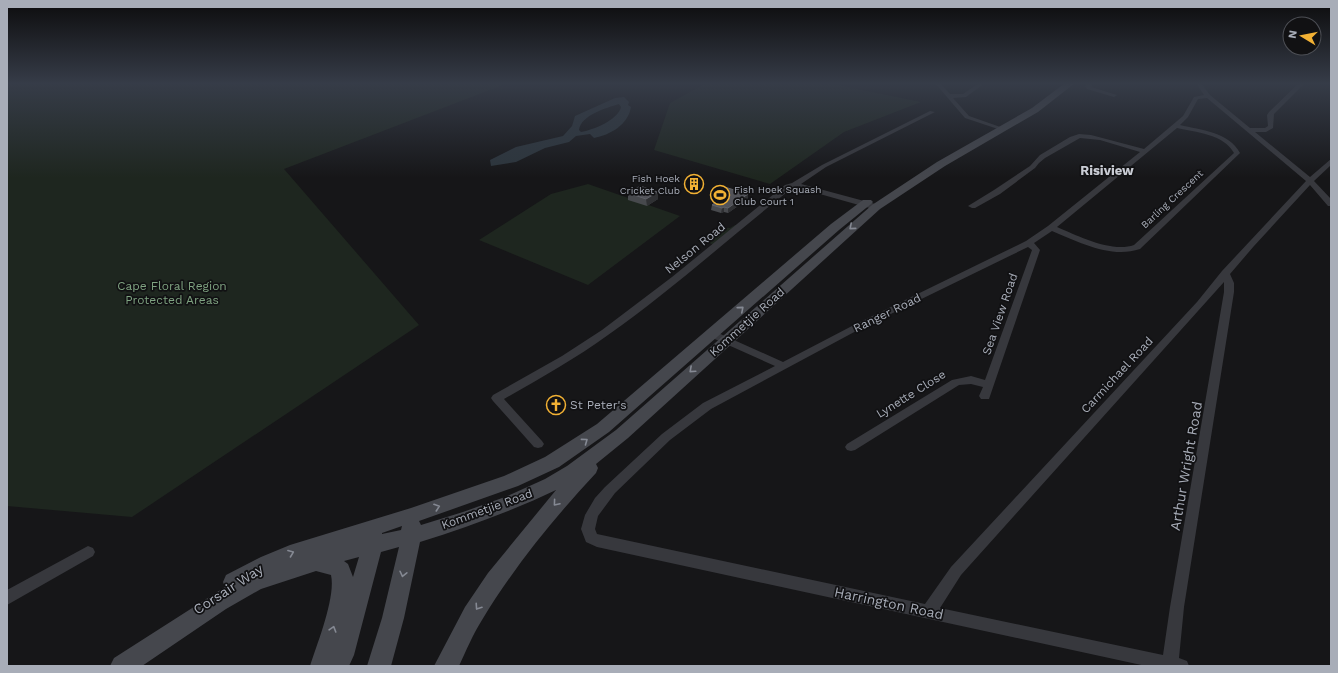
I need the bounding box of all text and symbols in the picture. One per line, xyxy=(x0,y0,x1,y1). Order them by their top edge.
north arrow xyxy=(1282,16,1322,56)
text: N xyxy=(1286,29,1300,39)
district label: Risiview xyxy=(1080,163,1134,178)
street label: Barling Crescent xyxy=(1139,167,1206,230)
place label: Fish Hoek Cricket Club xyxy=(620,173,680,196)
building icon: Fish Hoek Cricket Club xyxy=(683,173,705,195)
sports icon: Fish Hoek Squash Club Court 1 xyxy=(709,184,731,206)
place label: Fish Hoek Squash Club Court 1 xyxy=(734,184,822,207)
street label: Nelson Road xyxy=(662,219,728,277)
one-way arrow xyxy=(849,223,857,230)
street label: Sea View Road xyxy=(979,271,1021,357)
park label: Cape Floral Region Protected Areas xyxy=(117,279,227,307)
street label: Kommetjie Road xyxy=(707,285,787,359)
street label: Ranger Road xyxy=(851,291,923,335)
one-way arrow xyxy=(736,306,744,313)
street label: Carmichael Road xyxy=(1078,334,1156,416)
one-way arrow xyxy=(690,366,697,373)
street label: Lynette Close xyxy=(874,367,948,421)
church icon: St Peter's xyxy=(545,394,567,416)
place label: St Peter's xyxy=(570,398,627,412)
street label: Arthur Wright Road xyxy=(1167,400,1205,532)
one-way arrow xyxy=(580,439,587,446)
street label: Kommetjie Road xyxy=(440,486,534,532)
one-way arrow xyxy=(554,498,561,506)
one-way arrow xyxy=(434,503,441,511)
one-way arrow xyxy=(287,550,294,558)
street label: Corsair Way xyxy=(190,560,267,617)
one-way arrow xyxy=(400,571,408,577)
street label: Harrington Road xyxy=(833,584,945,622)
one-way arrow xyxy=(476,602,483,609)
one-way arrow xyxy=(328,625,337,632)

